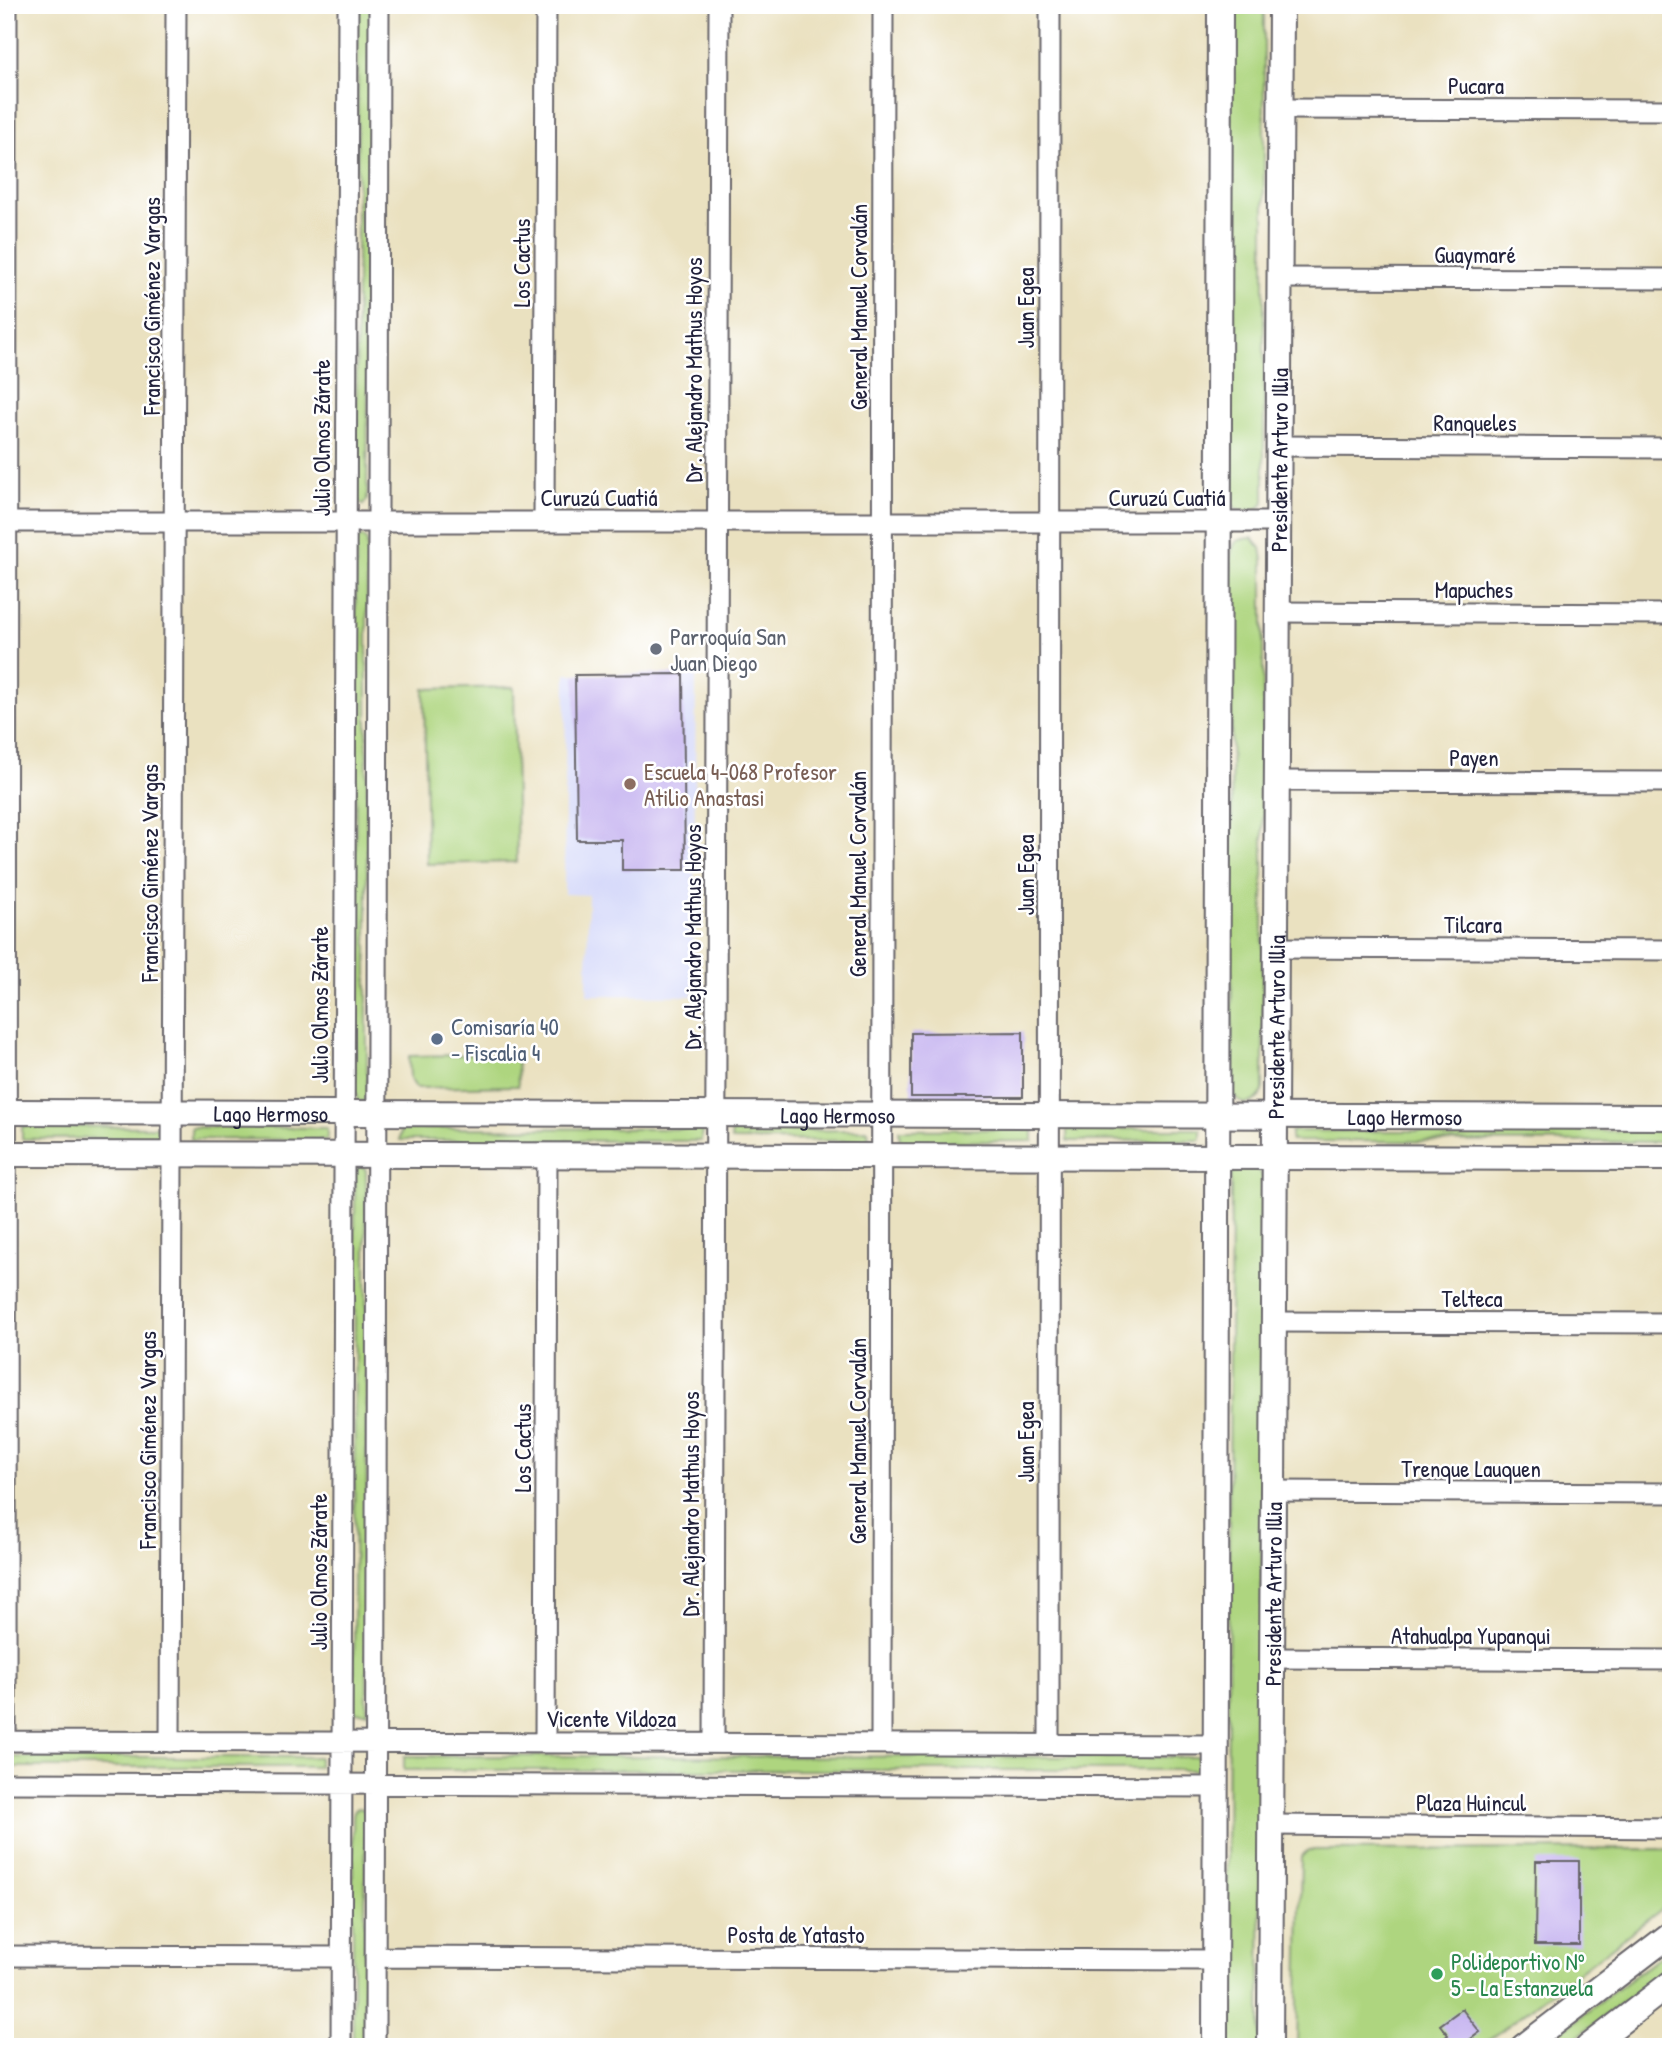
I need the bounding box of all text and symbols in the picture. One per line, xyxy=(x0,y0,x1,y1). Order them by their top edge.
street label: Pucara xyxy=(1448,70,1504,101)
street label: Francisco Giménez Vargas xyxy=(136,197,167,416)
street label: General Manuel Corvalán xyxy=(843,204,874,410)
street label: Los Cactus xyxy=(506,219,537,307)
street label: Guaymaré xyxy=(1434,239,1516,270)
street label: Dr. Alejandro Mathus Hoyos xyxy=(678,257,709,483)
street label: Juan Egea xyxy=(1010,268,1041,348)
street label: Julio Olmos Zárate xyxy=(306,359,337,517)
street label: Presidente Arturo Illia xyxy=(1263,368,1295,552)
street label: Ranqueles xyxy=(1434,407,1517,438)
street label: Curuzú Cuatiá xyxy=(540,482,658,513)
street label: Curuzú Cuatiá xyxy=(1108,482,1226,513)
street label: Mapuches xyxy=(1435,574,1513,605)
place label: Parroquía San Juan Diego xyxy=(670,621,786,678)
marker: Parroquía San Juan Diego xyxy=(648,641,664,657)
street label: Payen xyxy=(1449,742,1499,773)
place label: Escuela 4-068 Profesor Atilio Anastasi xyxy=(644,756,837,813)
street label: Francisco Giménez Vargas xyxy=(134,764,165,983)
street label: General Manuel Corvalán xyxy=(842,771,873,977)
marker: Escuela 4-068 Profesor Atilio Anastasi xyxy=(622,776,638,792)
street label: Dr. Alejandro Mathus Hoyos xyxy=(677,824,708,1050)
street label: Juan Egea xyxy=(1010,835,1041,915)
street label: Tilcara xyxy=(1444,909,1502,940)
street label: Julio Olmos Zárate xyxy=(304,926,335,1084)
street label: Presidente Arturo Illia xyxy=(1259,935,1291,1119)
place label: Comisaría 40 - Fiscalia 4 xyxy=(451,1011,559,1068)
marker: Comisaría 40 - Fiscalia 4 xyxy=(429,1031,445,1047)
street label: Lago Hermoso xyxy=(214,1097,328,1128)
street label: Lago Hermoso xyxy=(781,1099,895,1130)
street label: Lago Hermoso xyxy=(1348,1101,1462,1132)
street label: Telteca xyxy=(1441,1283,1503,1314)
street label: Francisco Giménez Vargas xyxy=(132,1331,163,1550)
street label: General Manuel Corvalán xyxy=(842,1338,873,1544)
street label: Dr. Alejandro Mathus Hoyos xyxy=(675,1391,706,1617)
street label: Juan Egea xyxy=(1010,1402,1041,1482)
street label: Los Cactus xyxy=(507,1404,538,1492)
street label: Trenque Lauquen xyxy=(1401,1453,1541,1484)
street label: Julio Olmos Zárate xyxy=(303,1493,334,1651)
street label: Presidente Arturo Illia xyxy=(1256,1502,1288,1686)
street label: Atahualpa Yupanqui xyxy=(1391,1620,1551,1651)
street label: Vicente Vildoza xyxy=(546,1703,676,1734)
street label: Plaza Huincul xyxy=(1416,1787,1527,1818)
street label: Posta de Yatasto xyxy=(728,1919,864,1950)
place label: Polideportivo Nº 5 - La Estanzuela xyxy=(1451,1946,1593,2003)
marker: Polideportivo Nº 5 - La Estanzuela xyxy=(1429,1966,1445,1982)

